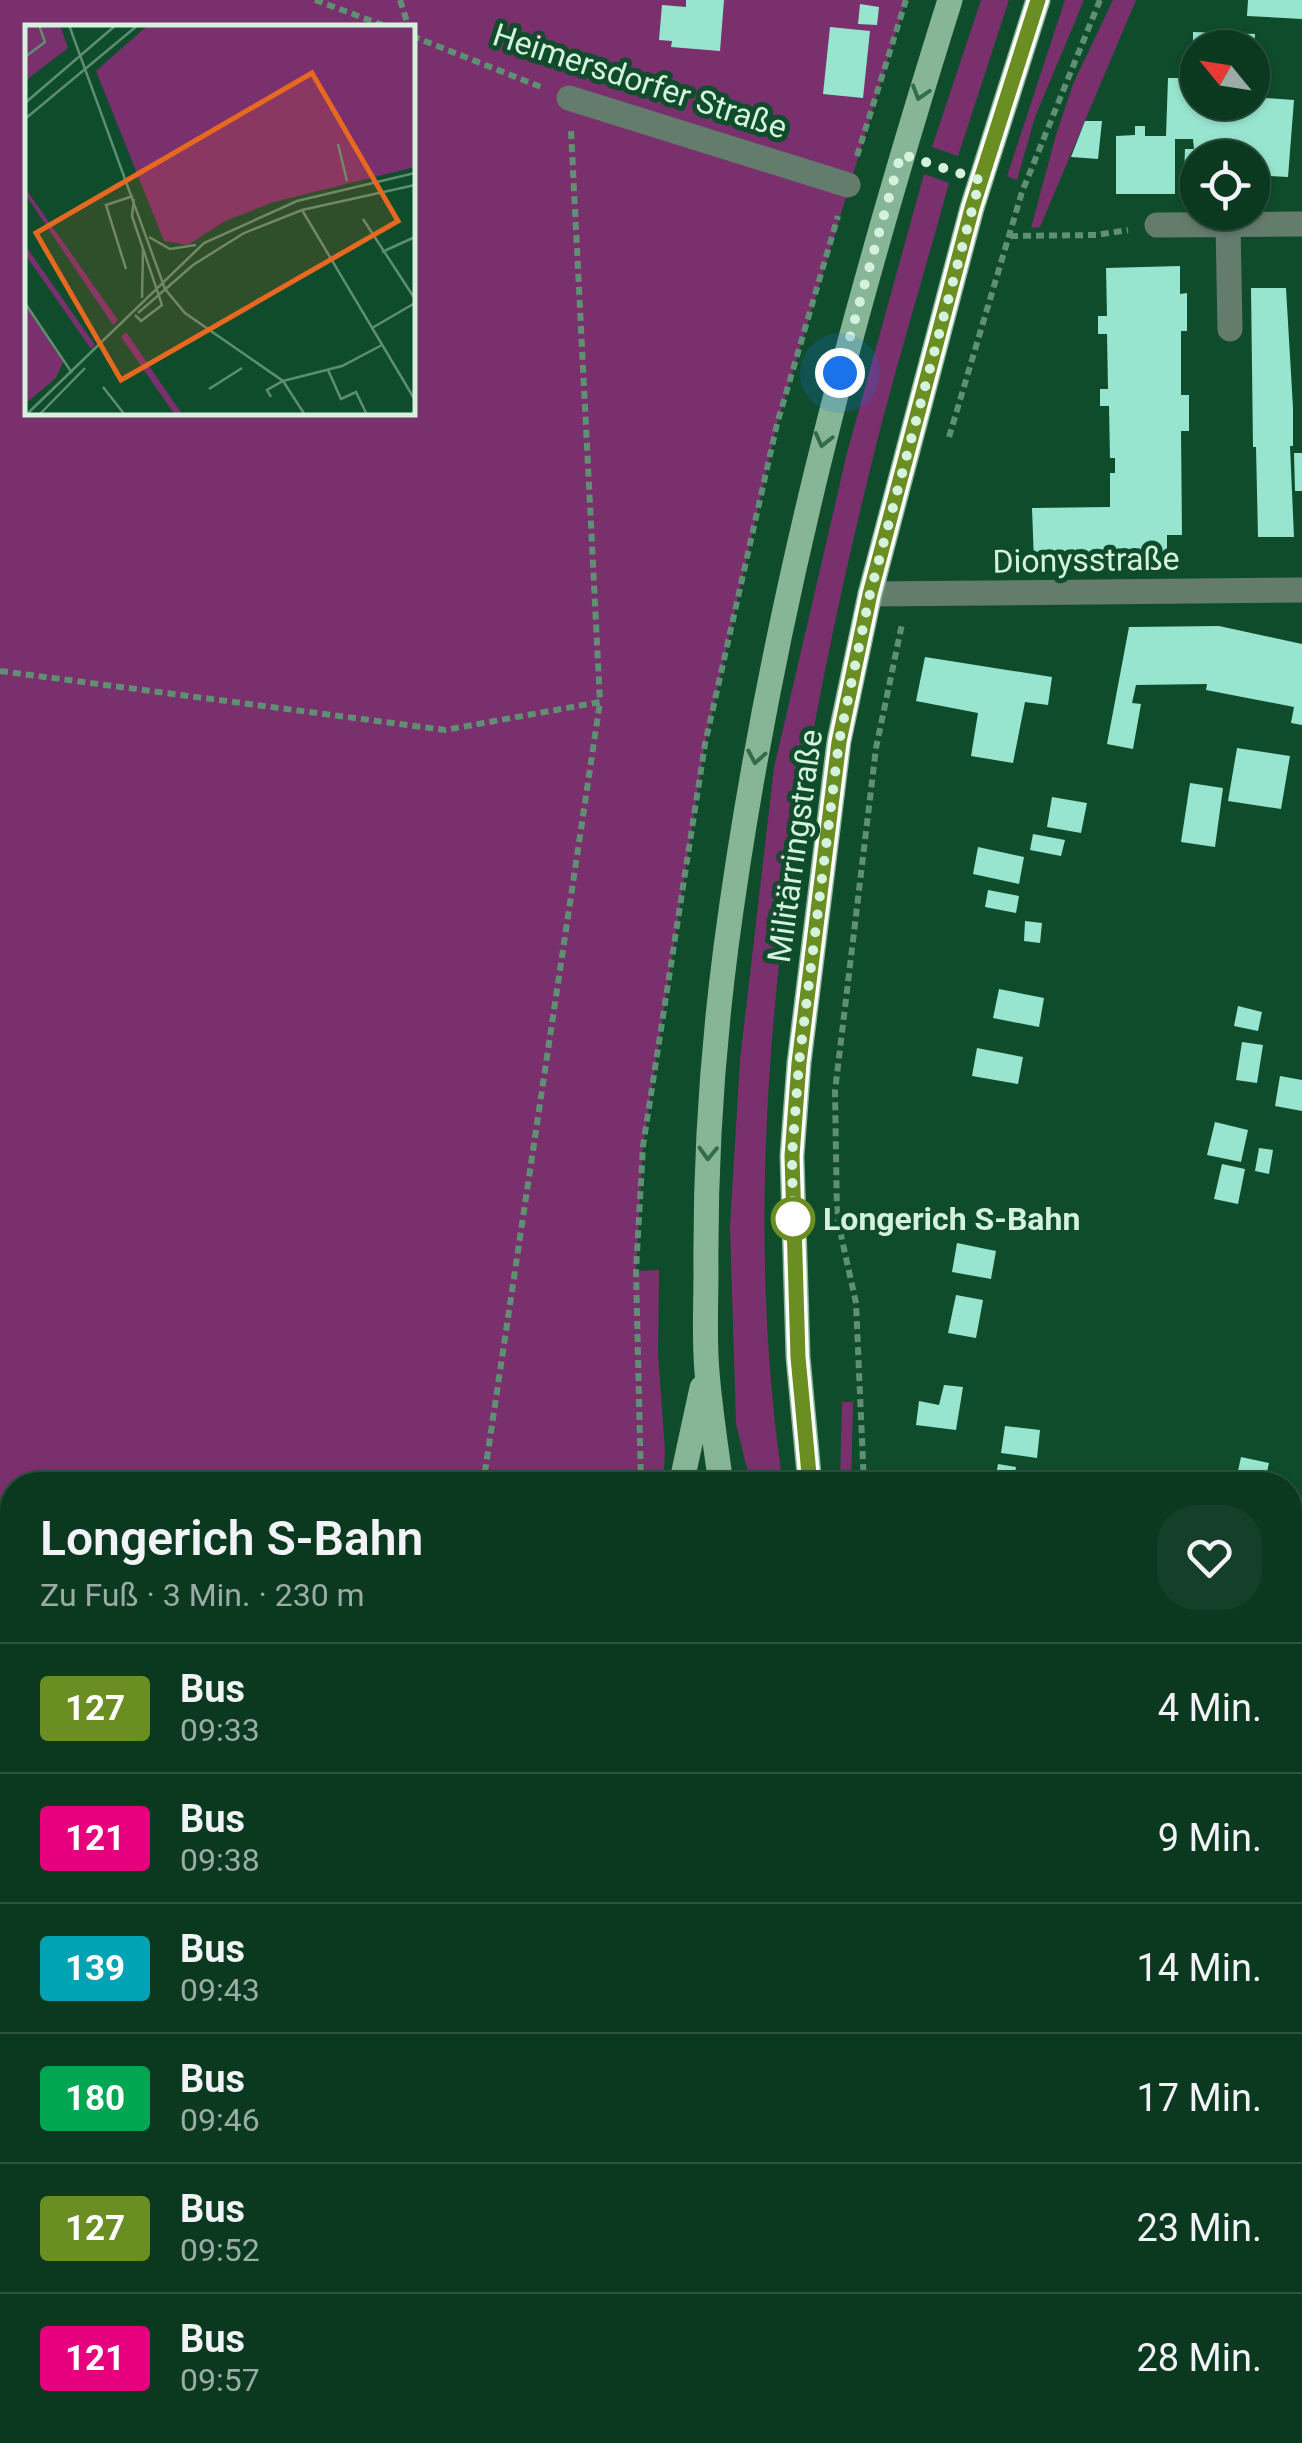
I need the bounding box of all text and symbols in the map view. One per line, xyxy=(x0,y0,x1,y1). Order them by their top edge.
street label: Heimersdorfer Straße xyxy=(488,16,792,146)
inset map xyxy=(25,25,415,415)
north arrow xyxy=(1180,30,1270,120)
map controls xyxy=(1180,30,1270,230)
one-way arrow xyxy=(912,84,932,101)
button: locate xyxy=(1180,140,1270,230)
your location xyxy=(815,348,865,398)
one-way arrow xyxy=(814,431,835,448)
street label: Dionysstraße xyxy=(992,539,1180,581)
street label: Militärringstraße xyxy=(760,727,830,965)
one-way arrow xyxy=(746,749,767,766)
one-way arrow xyxy=(698,1146,719,1162)
marker: Longerich S-Bahn xyxy=(772,1198,814,1240)
place label: Longerich S-Bahn xyxy=(823,1200,1080,1238)
button: heart xyxy=(1157,1505,1262,1610)
text: Longerich S-Bahn xyxy=(40,1510,423,1567)
text: Zu Fuß · 3 Min. · 230 m xyxy=(40,1576,365,1614)
text: Bus xyxy=(180,1667,245,1711)
text: 4 Min. xyxy=(1158,1686,1262,1730)
text: 127 xyxy=(65,1688,125,1729)
text: 09:33 xyxy=(180,1711,260,1749)
text: Bus xyxy=(180,1797,245,1841)
text: 9 Min. xyxy=(1158,1816,1262,1860)
text: 121 xyxy=(65,1818,125,1859)
text: 09:38 xyxy=(180,1841,260,1879)
text: Bus xyxy=(180,1927,245,1971)
text: 14 Min. xyxy=(1136,1946,1262,1990)
text: 139 xyxy=(65,1948,125,1989)
text: 09:43 xyxy=(180,1971,260,2009)
text: Bus xyxy=(180,2057,245,2101)
text: 17 Min. xyxy=(1136,2076,1262,2120)
text: 180 xyxy=(65,2078,125,2119)
text: 09:46 xyxy=(180,2101,260,2139)
text: Bus xyxy=(180,2187,245,2231)
text: 23 Min. xyxy=(1136,2206,1262,2250)
text: 127 xyxy=(65,2208,125,2249)
text: 09:52 xyxy=(180,2231,260,2269)
text: Bus xyxy=(180,2317,245,2361)
text: 28 Min. xyxy=(1136,2336,1262,2380)
text: 121 xyxy=(65,2338,125,2379)
text: 09:57 xyxy=(180,2361,260,2399)

